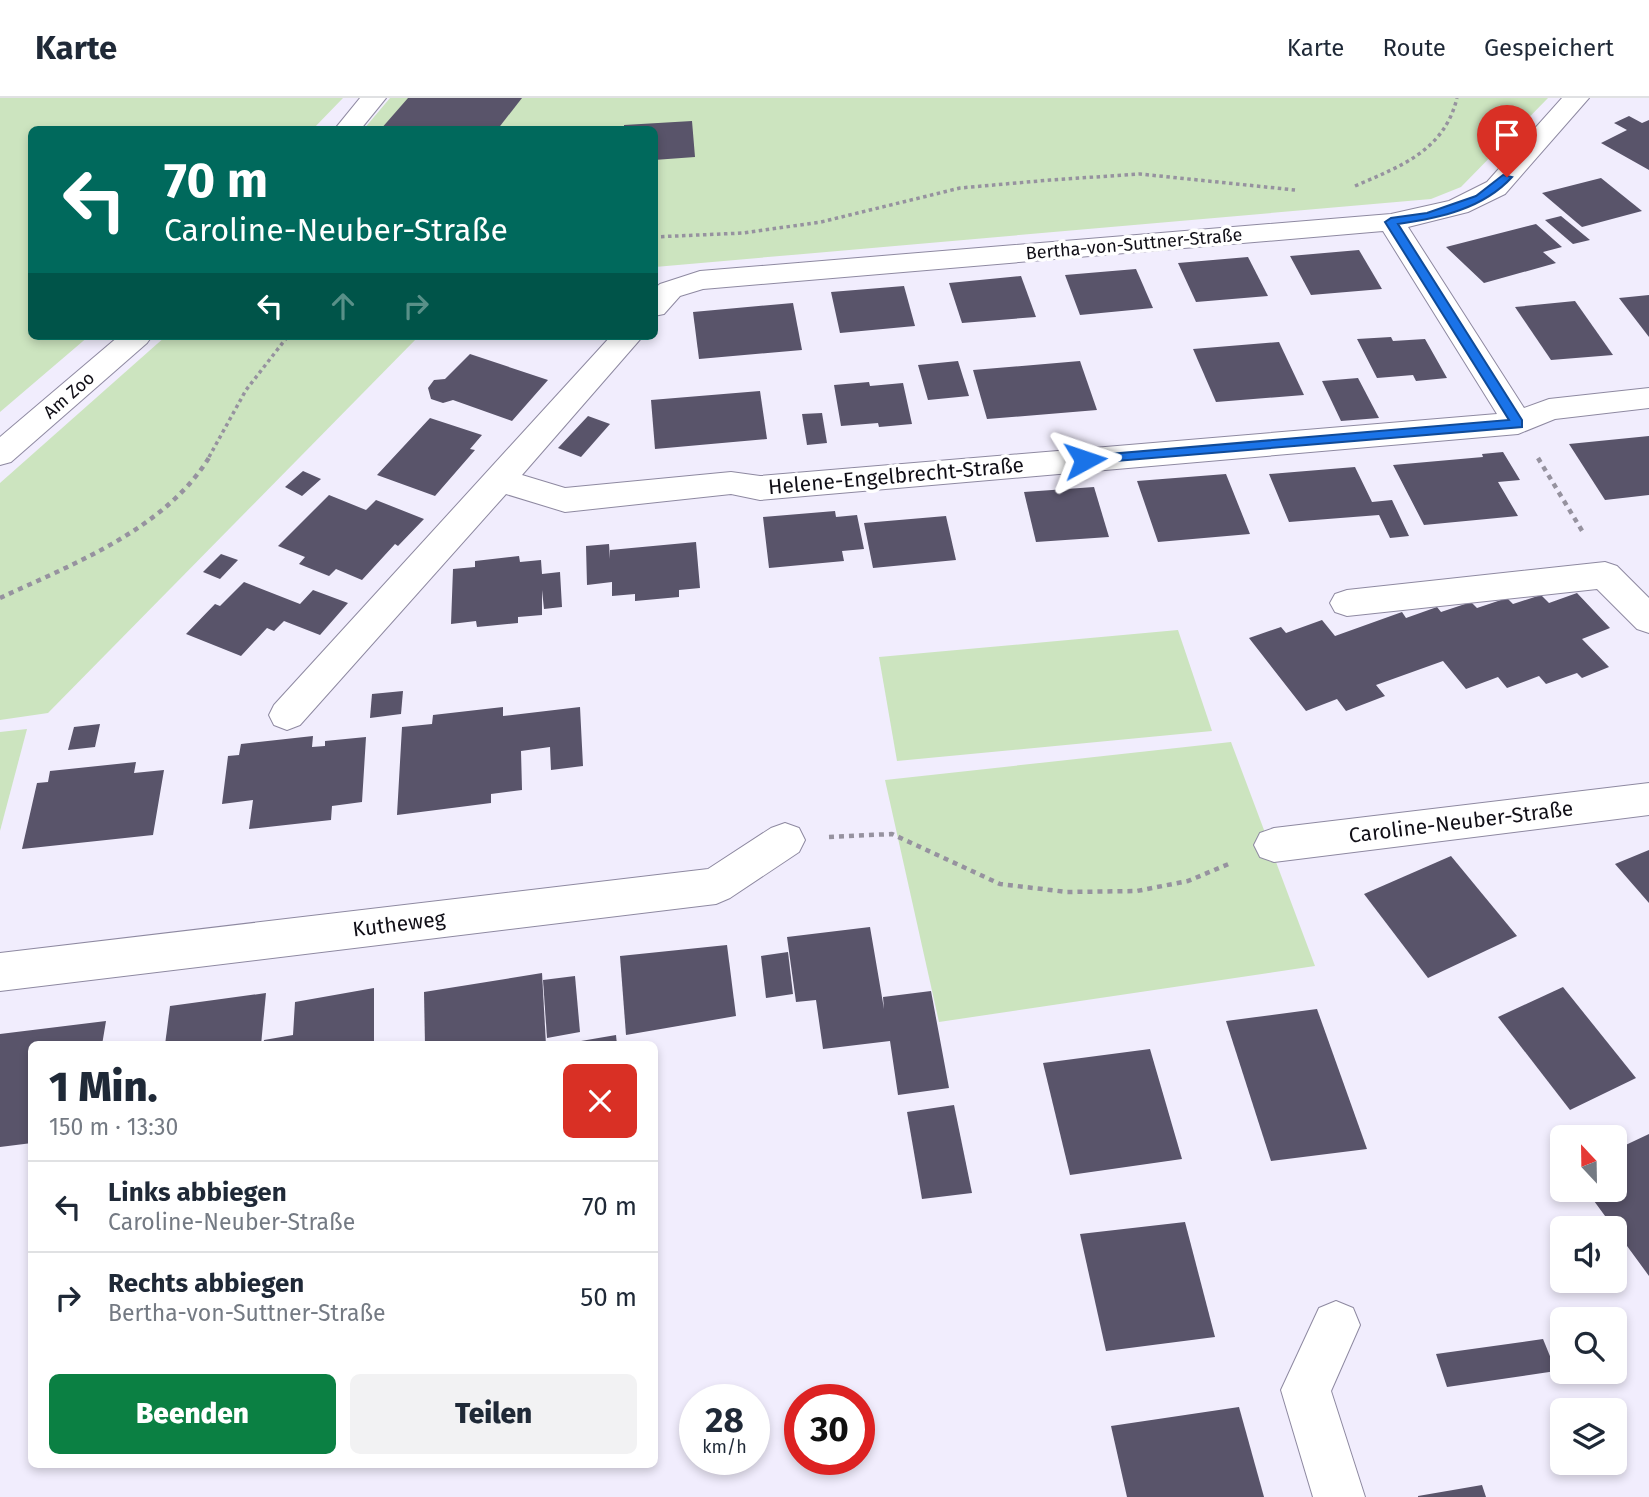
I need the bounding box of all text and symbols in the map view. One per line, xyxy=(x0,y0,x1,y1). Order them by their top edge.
text: Karte xyxy=(35,28,117,68)
text: Karte xyxy=(1287,34,1344,62)
text: Route xyxy=(1382,34,1446,62)
text: Gespeichert xyxy=(1484,34,1614,62)
pin xyxy=(1477,105,1537,177)
icon: arrive xyxy=(1488,116,1526,154)
text: 70 m xyxy=(164,151,268,210)
icon: left xyxy=(49,154,140,245)
text: Caroline-Neuber-Straße xyxy=(164,211,508,249)
street label: Bertha-von-Suttner-Straße xyxy=(1025,224,1243,264)
icon: left xyxy=(251,287,289,325)
icon: ahead xyxy=(324,287,362,325)
icon: right xyxy=(397,287,435,325)
street label: Am Zoo xyxy=(39,367,99,423)
position arrow xyxy=(1048,423,1122,497)
street label: Helene-Engelbrecht-Straße xyxy=(767,452,1025,500)
street label: Caroline-Neuber-Straße xyxy=(1347,795,1575,849)
street label: Kutheweg xyxy=(351,905,447,943)
text: 1 Min. xyxy=(49,1062,158,1112)
button: close xyxy=(563,1064,637,1138)
text: 150 m · 13:30 xyxy=(49,1113,178,1141)
north arrow xyxy=(1550,1125,1628,1202)
map controls xyxy=(1550,1125,1627,1475)
text: Links abbiegen xyxy=(108,1177,287,1208)
icon: left xyxy=(49,1188,87,1226)
text: 70 m xyxy=(582,1191,637,1222)
text: Caroline-Neuber-Straße xyxy=(108,1208,355,1236)
button: sound xyxy=(1550,1216,1627,1293)
text: Rechts abbiegen xyxy=(108,1268,304,1299)
icon: right xyxy=(49,1279,87,1317)
text: 50 m xyxy=(580,1282,637,1313)
text: Bertha-von-Suttner-Straße xyxy=(108,1299,386,1327)
button: search xyxy=(1550,1307,1627,1384)
button: Beenden xyxy=(49,1374,336,1454)
button: Teilen xyxy=(350,1374,637,1454)
speed limit sign: 30 xyxy=(784,1384,875,1475)
button: layers xyxy=(1550,1398,1627,1475)
text: 28 xyxy=(705,1399,744,1441)
text: km/h xyxy=(702,1436,747,1458)

